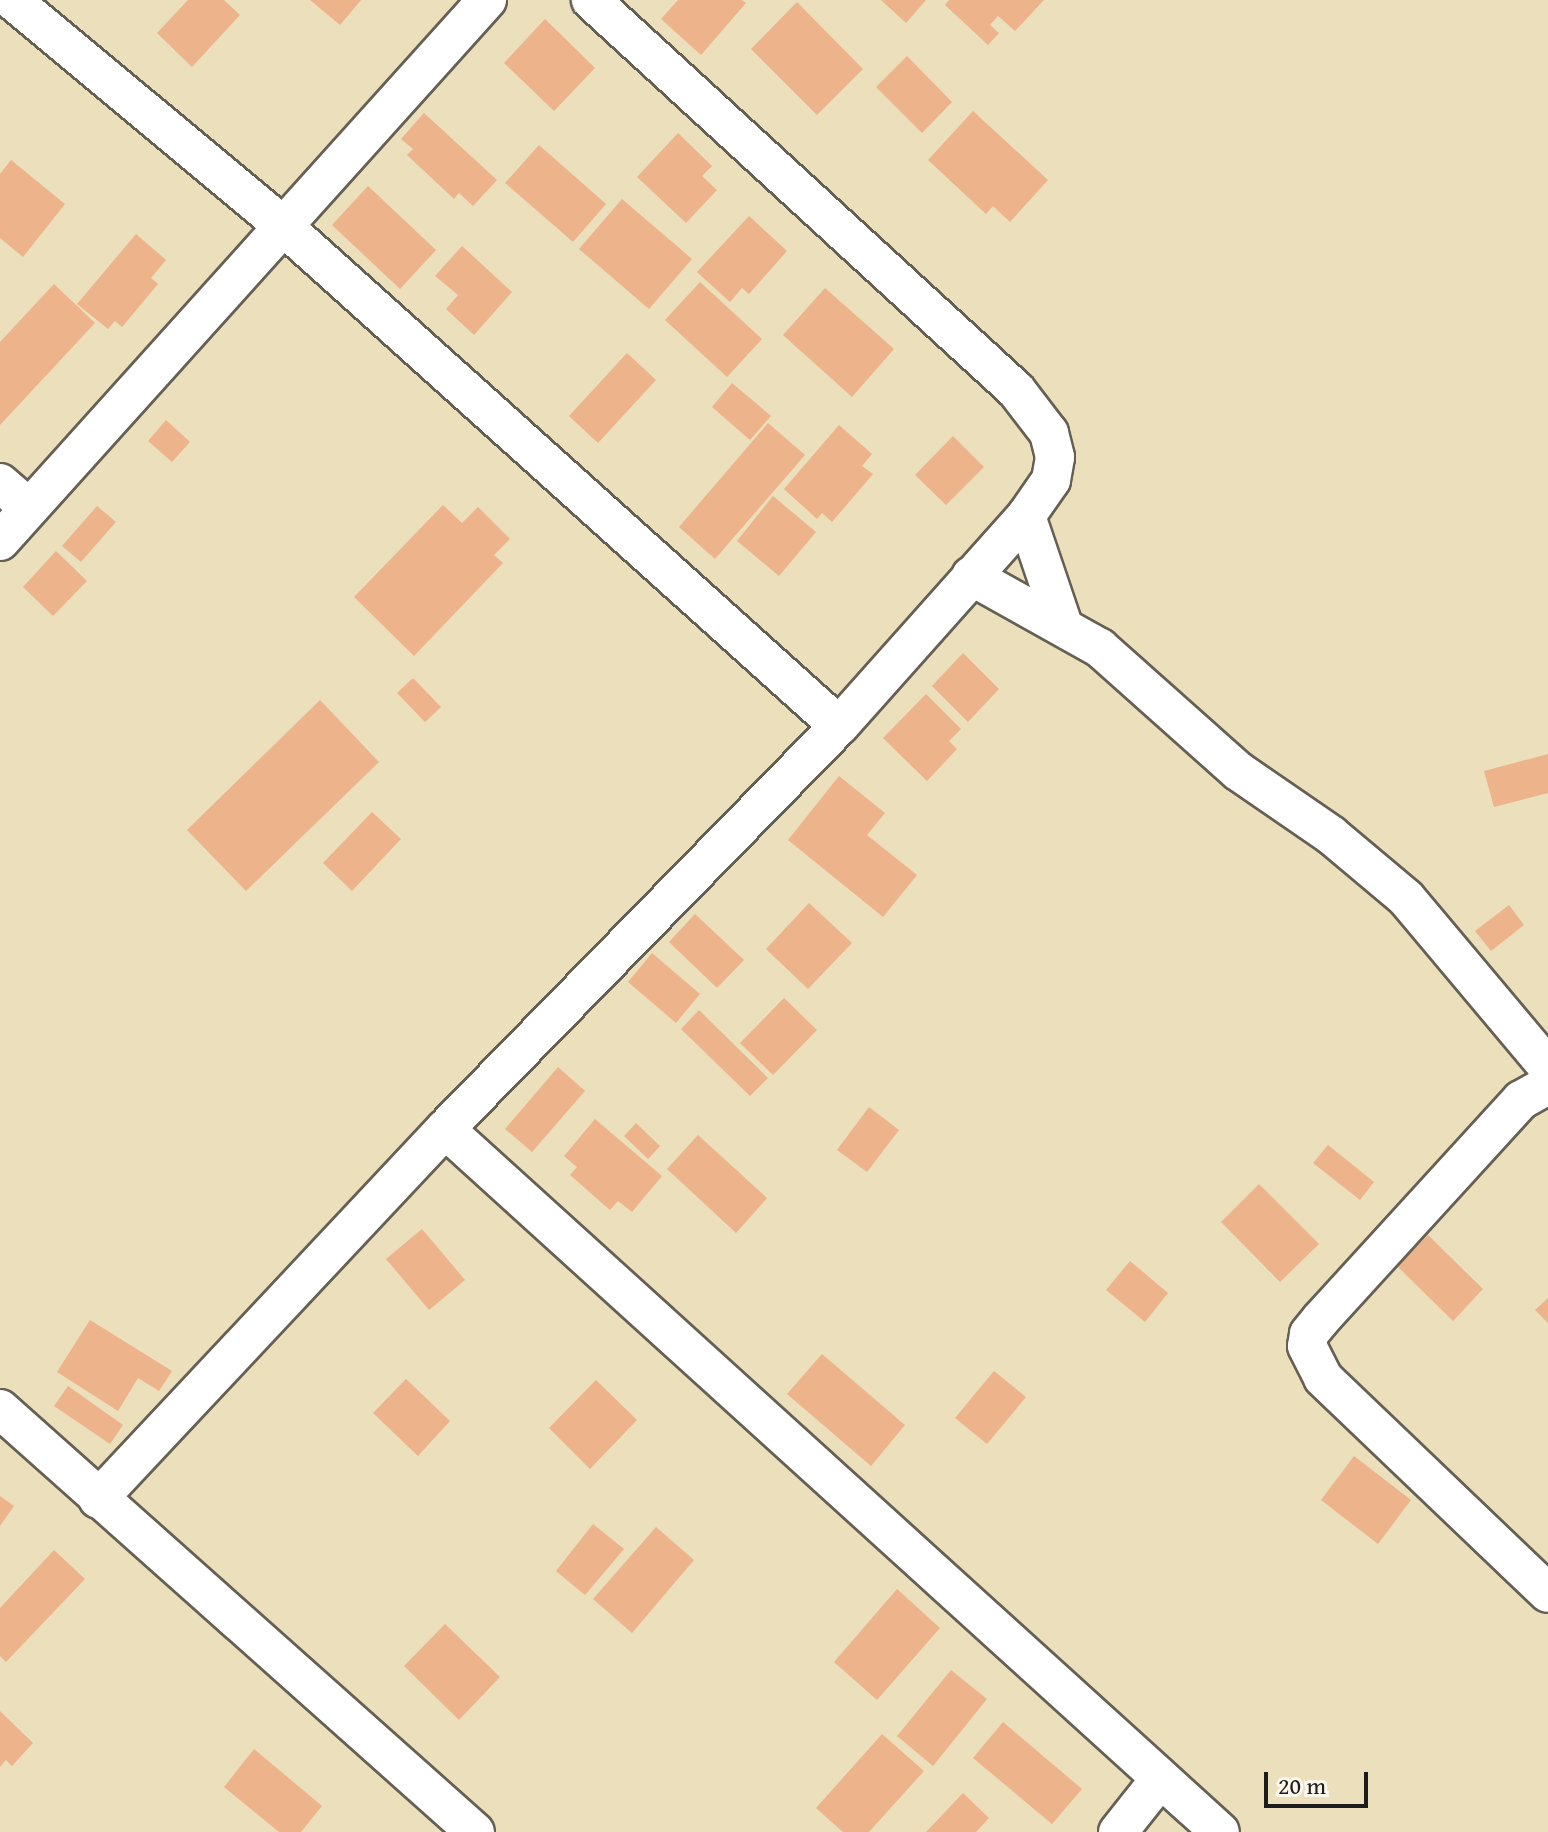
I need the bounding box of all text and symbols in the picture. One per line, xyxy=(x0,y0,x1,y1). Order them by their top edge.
scale bar xyxy=(1268,1756,1372,1806)
text: 20 m xyxy=(1278,1768,1326,1803)

